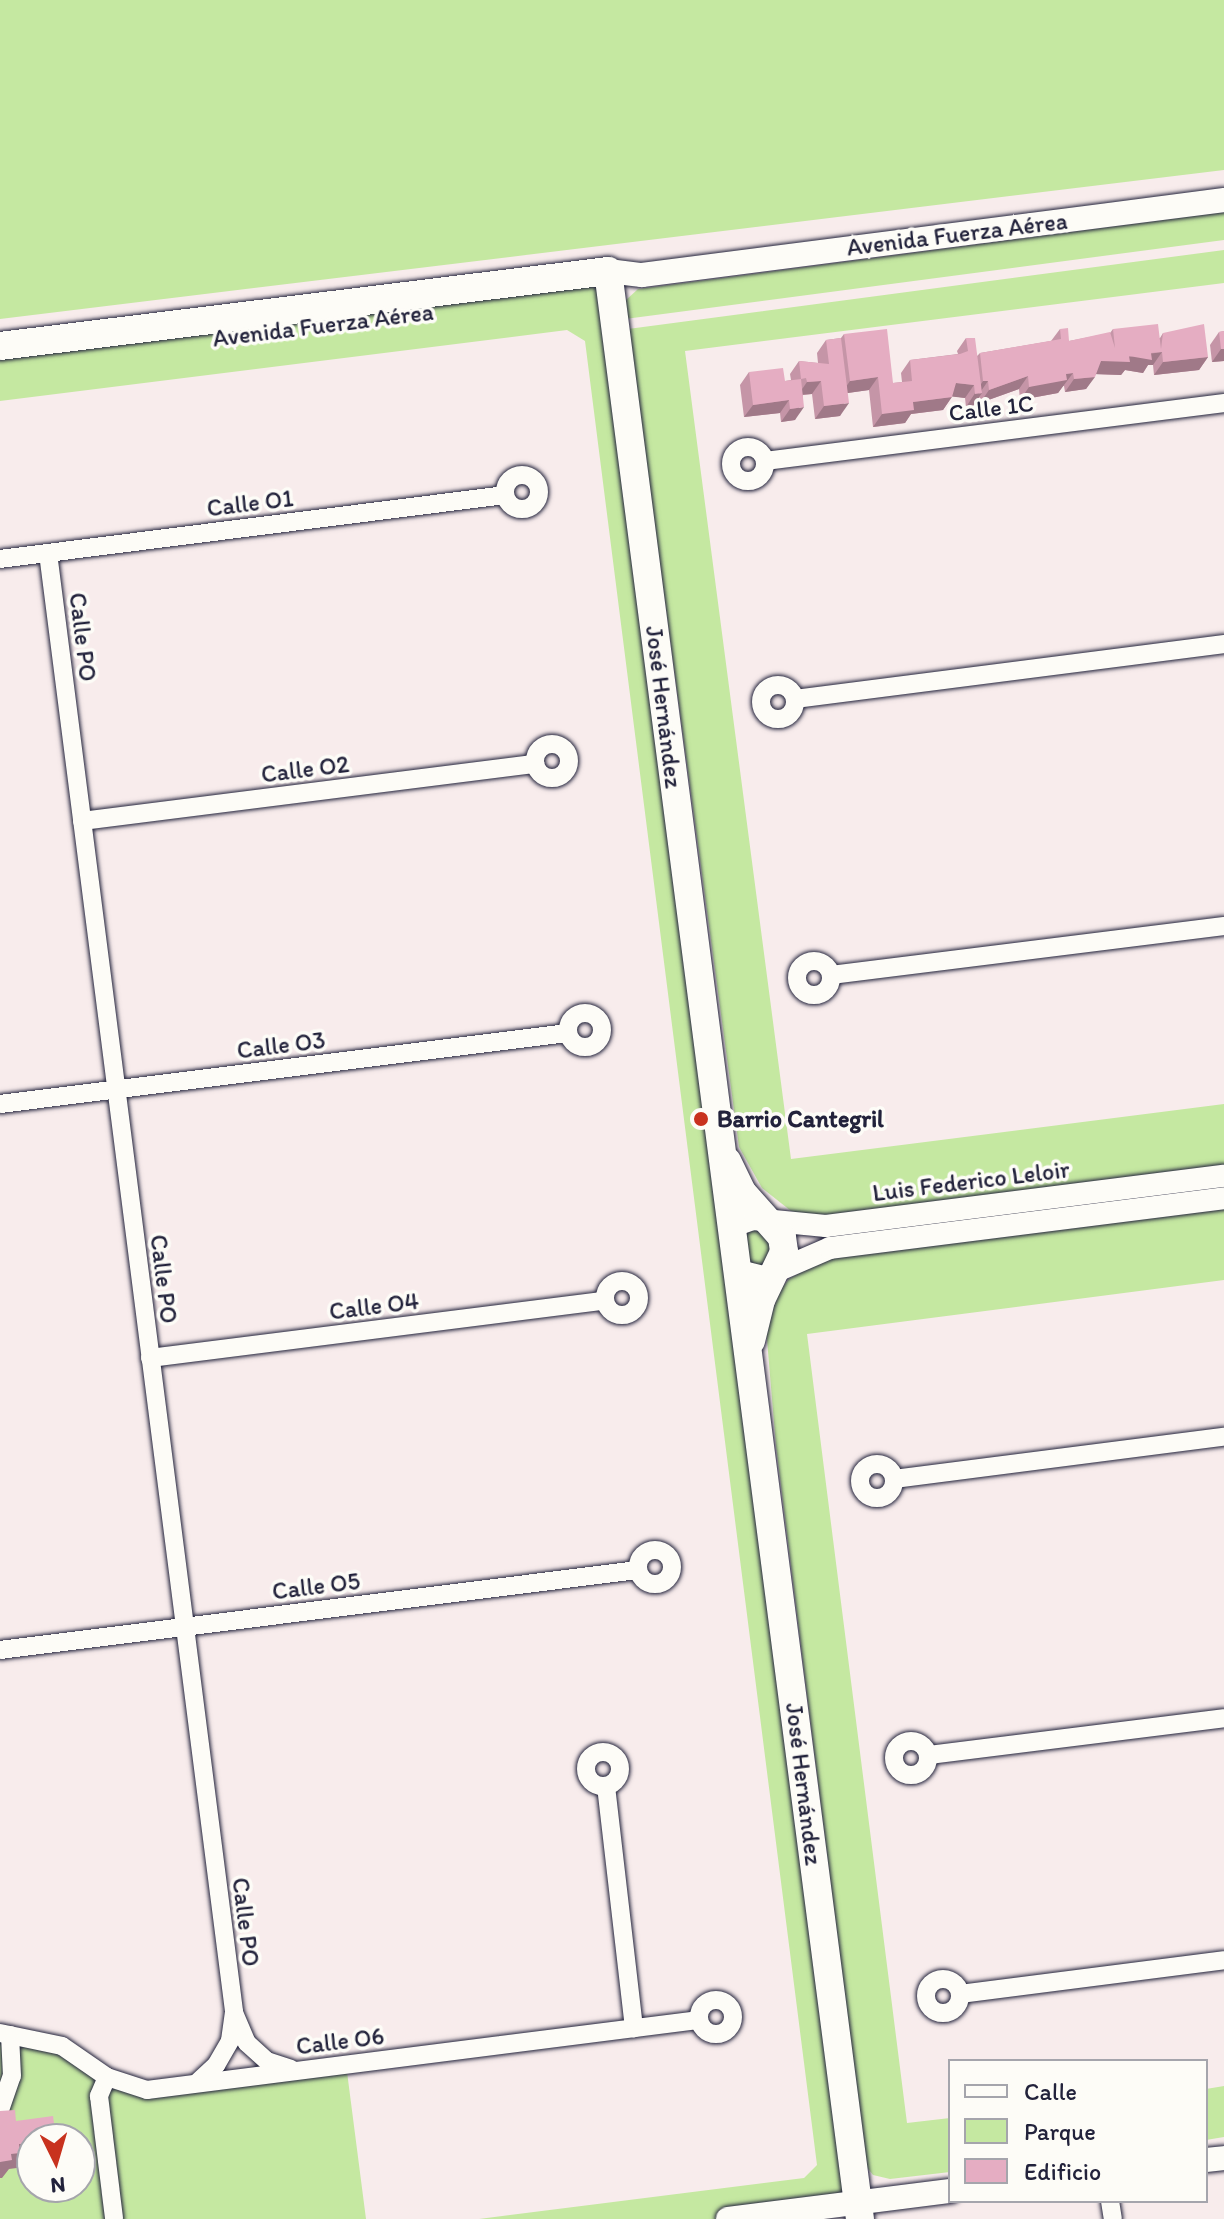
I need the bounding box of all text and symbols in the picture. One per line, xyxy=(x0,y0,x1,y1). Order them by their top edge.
street label: Avenida Fuerza Aérea xyxy=(845,206,1069,262)
street label: Avenida Fuerza Aérea xyxy=(211,297,435,353)
street label: Calle 1C xyxy=(947,389,1035,427)
street label: Calle O1 xyxy=(205,483,295,523)
street label: Calle PO xyxy=(63,591,103,683)
street label: José Hernández xyxy=(640,624,688,790)
street label: Calle O2 xyxy=(259,749,351,789)
street label: Calle O3 xyxy=(235,1025,327,1065)
place label: Barrio Cantegril xyxy=(717,1105,884,1133)
marker: Barrio Cantegril xyxy=(692,1110,710,1128)
street label: Luis Federico Leloir xyxy=(872,1155,1070,1207)
street label: Calle PO xyxy=(144,1233,184,1325)
street label: Calle O4 xyxy=(328,1286,420,1326)
street label: Calle O5 xyxy=(270,1566,362,1606)
street label: José Hernández xyxy=(780,1701,828,1867)
street label: Calle PO xyxy=(226,1876,266,1968)
street label: Calle O6 xyxy=(294,2021,386,2061)
legend xyxy=(948,2059,1208,2203)
text: Calle xyxy=(1024,2077,1077,2106)
text: Parque xyxy=(1024,2117,1096,2146)
north arrow xyxy=(16,2123,96,2203)
text: Edificio xyxy=(1024,2157,1101,2186)
text: N xyxy=(49,2171,67,2200)

